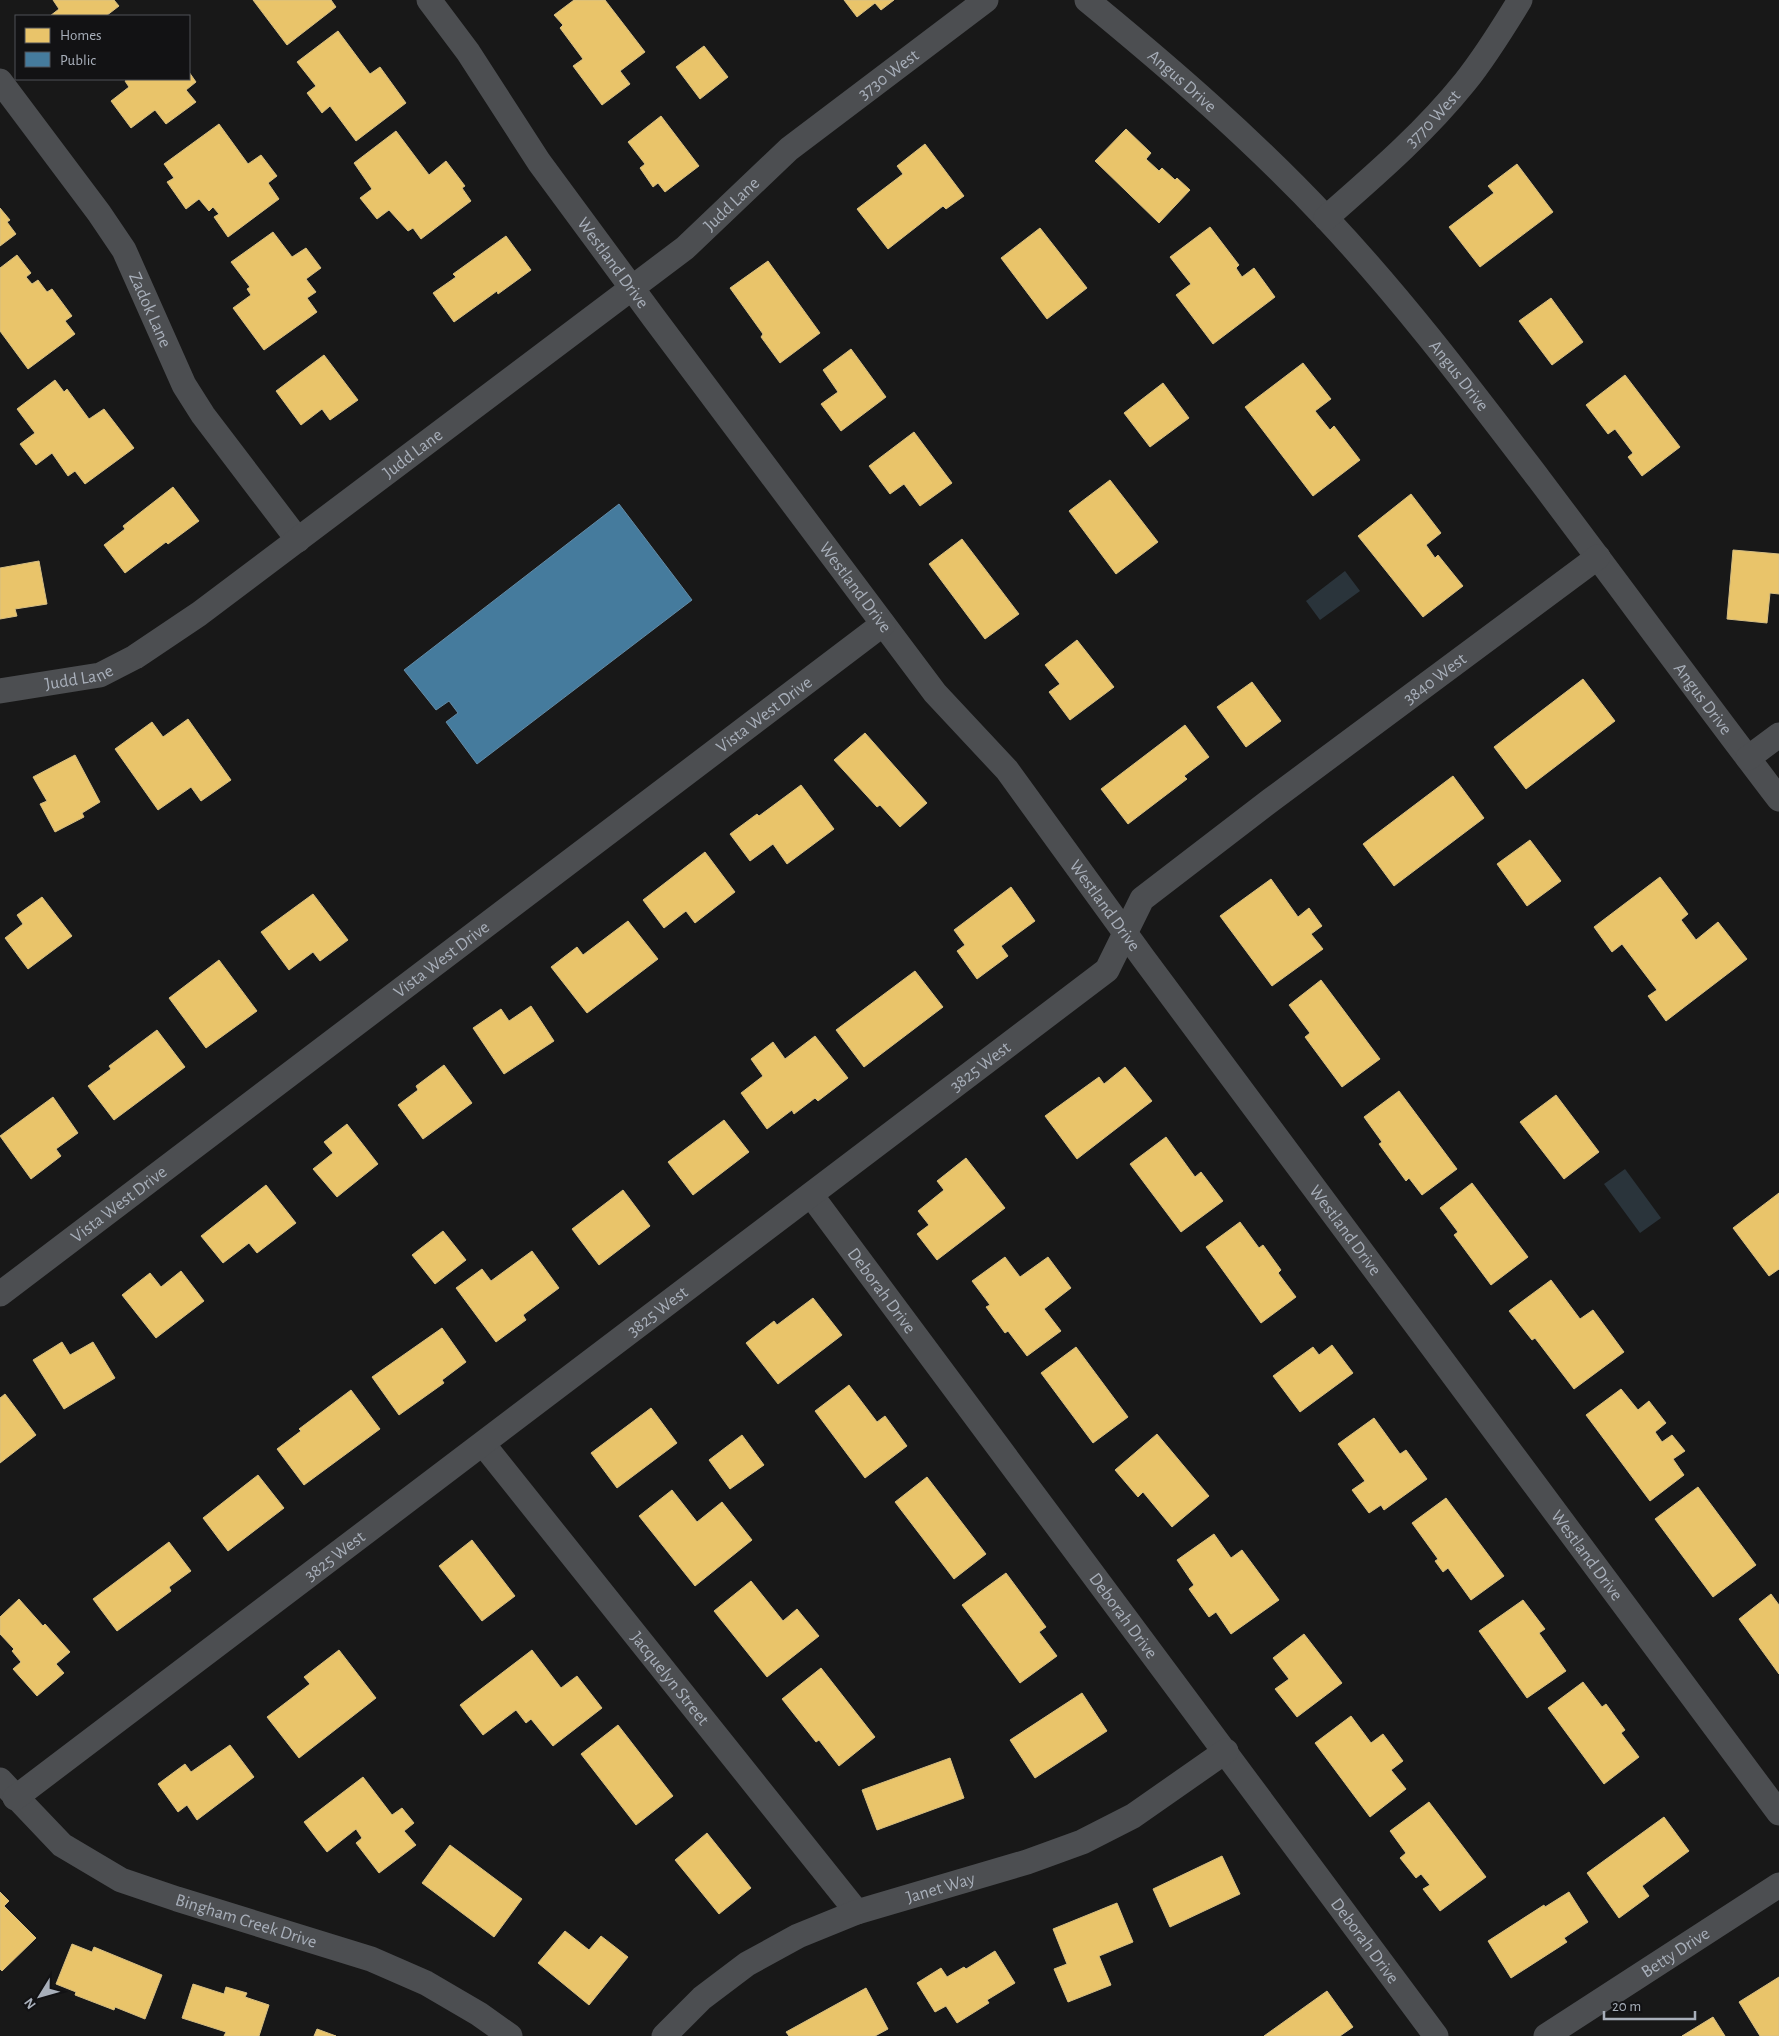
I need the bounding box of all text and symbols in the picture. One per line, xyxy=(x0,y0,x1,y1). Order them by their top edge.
legend xyxy=(15,15,190,80)
text: Homes xyxy=(60,28,102,43)
street label: 3730 West xyxy=(855,46,923,103)
street label: Angus Drive xyxy=(1144,47,1219,116)
text: Public xyxy=(60,53,96,68)
street label: 3770 West xyxy=(1402,87,1464,151)
street label: Judd Lane xyxy=(701,174,763,235)
street label: Westland Drive xyxy=(573,215,652,312)
street label: Zadok Lane xyxy=(125,270,174,351)
street label: Angus Drive xyxy=(1425,337,1492,415)
street label: Judd Lane xyxy=(380,426,446,482)
street label: Westland Drive xyxy=(815,539,894,636)
street label: 3840 West xyxy=(1400,650,1470,708)
street label: Angus Drive xyxy=(1670,660,1735,739)
street label: Judd Lane xyxy=(43,662,117,694)
street label: Vista West Drive xyxy=(713,673,816,757)
street label: Westland Drive xyxy=(1065,857,1143,955)
street label: Vista West Drive xyxy=(391,918,493,1002)
street label: 3825 West xyxy=(947,1038,1014,1096)
street label: Vista West Drive xyxy=(68,1163,170,1247)
street label: Westland Drive xyxy=(1305,1182,1384,1279)
street label: Deborah Drive xyxy=(844,1245,919,1337)
street label: 3825 West xyxy=(624,1283,692,1340)
street label: Westland Drive xyxy=(1547,1507,1626,1604)
street label: 3825 West xyxy=(302,1528,369,1585)
street label: Deborah Drive xyxy=(1085,1570,1160,1662)
street label: Jacquelyn Street xyxy=(627,1629,712,1729)
street label: Janet Way xyxy=(904,1870,977,1907)
street label: Bingham Creek Drive xyxy=(173,1891,319,1952)
street label: Deborah Drive xyxy=(1327,1895,1402,1987)
street label: Betty Drive xyxy=(1638,1924,1713,1982)
north arrow xyxy=(15,1971,65,2021)
scale bar xyxy=(1604,1988,1695,2020)
text: N xyxy=(22,1995,39,2011)
text: 20 m xyxy=(1612,1999,1641,2014)

